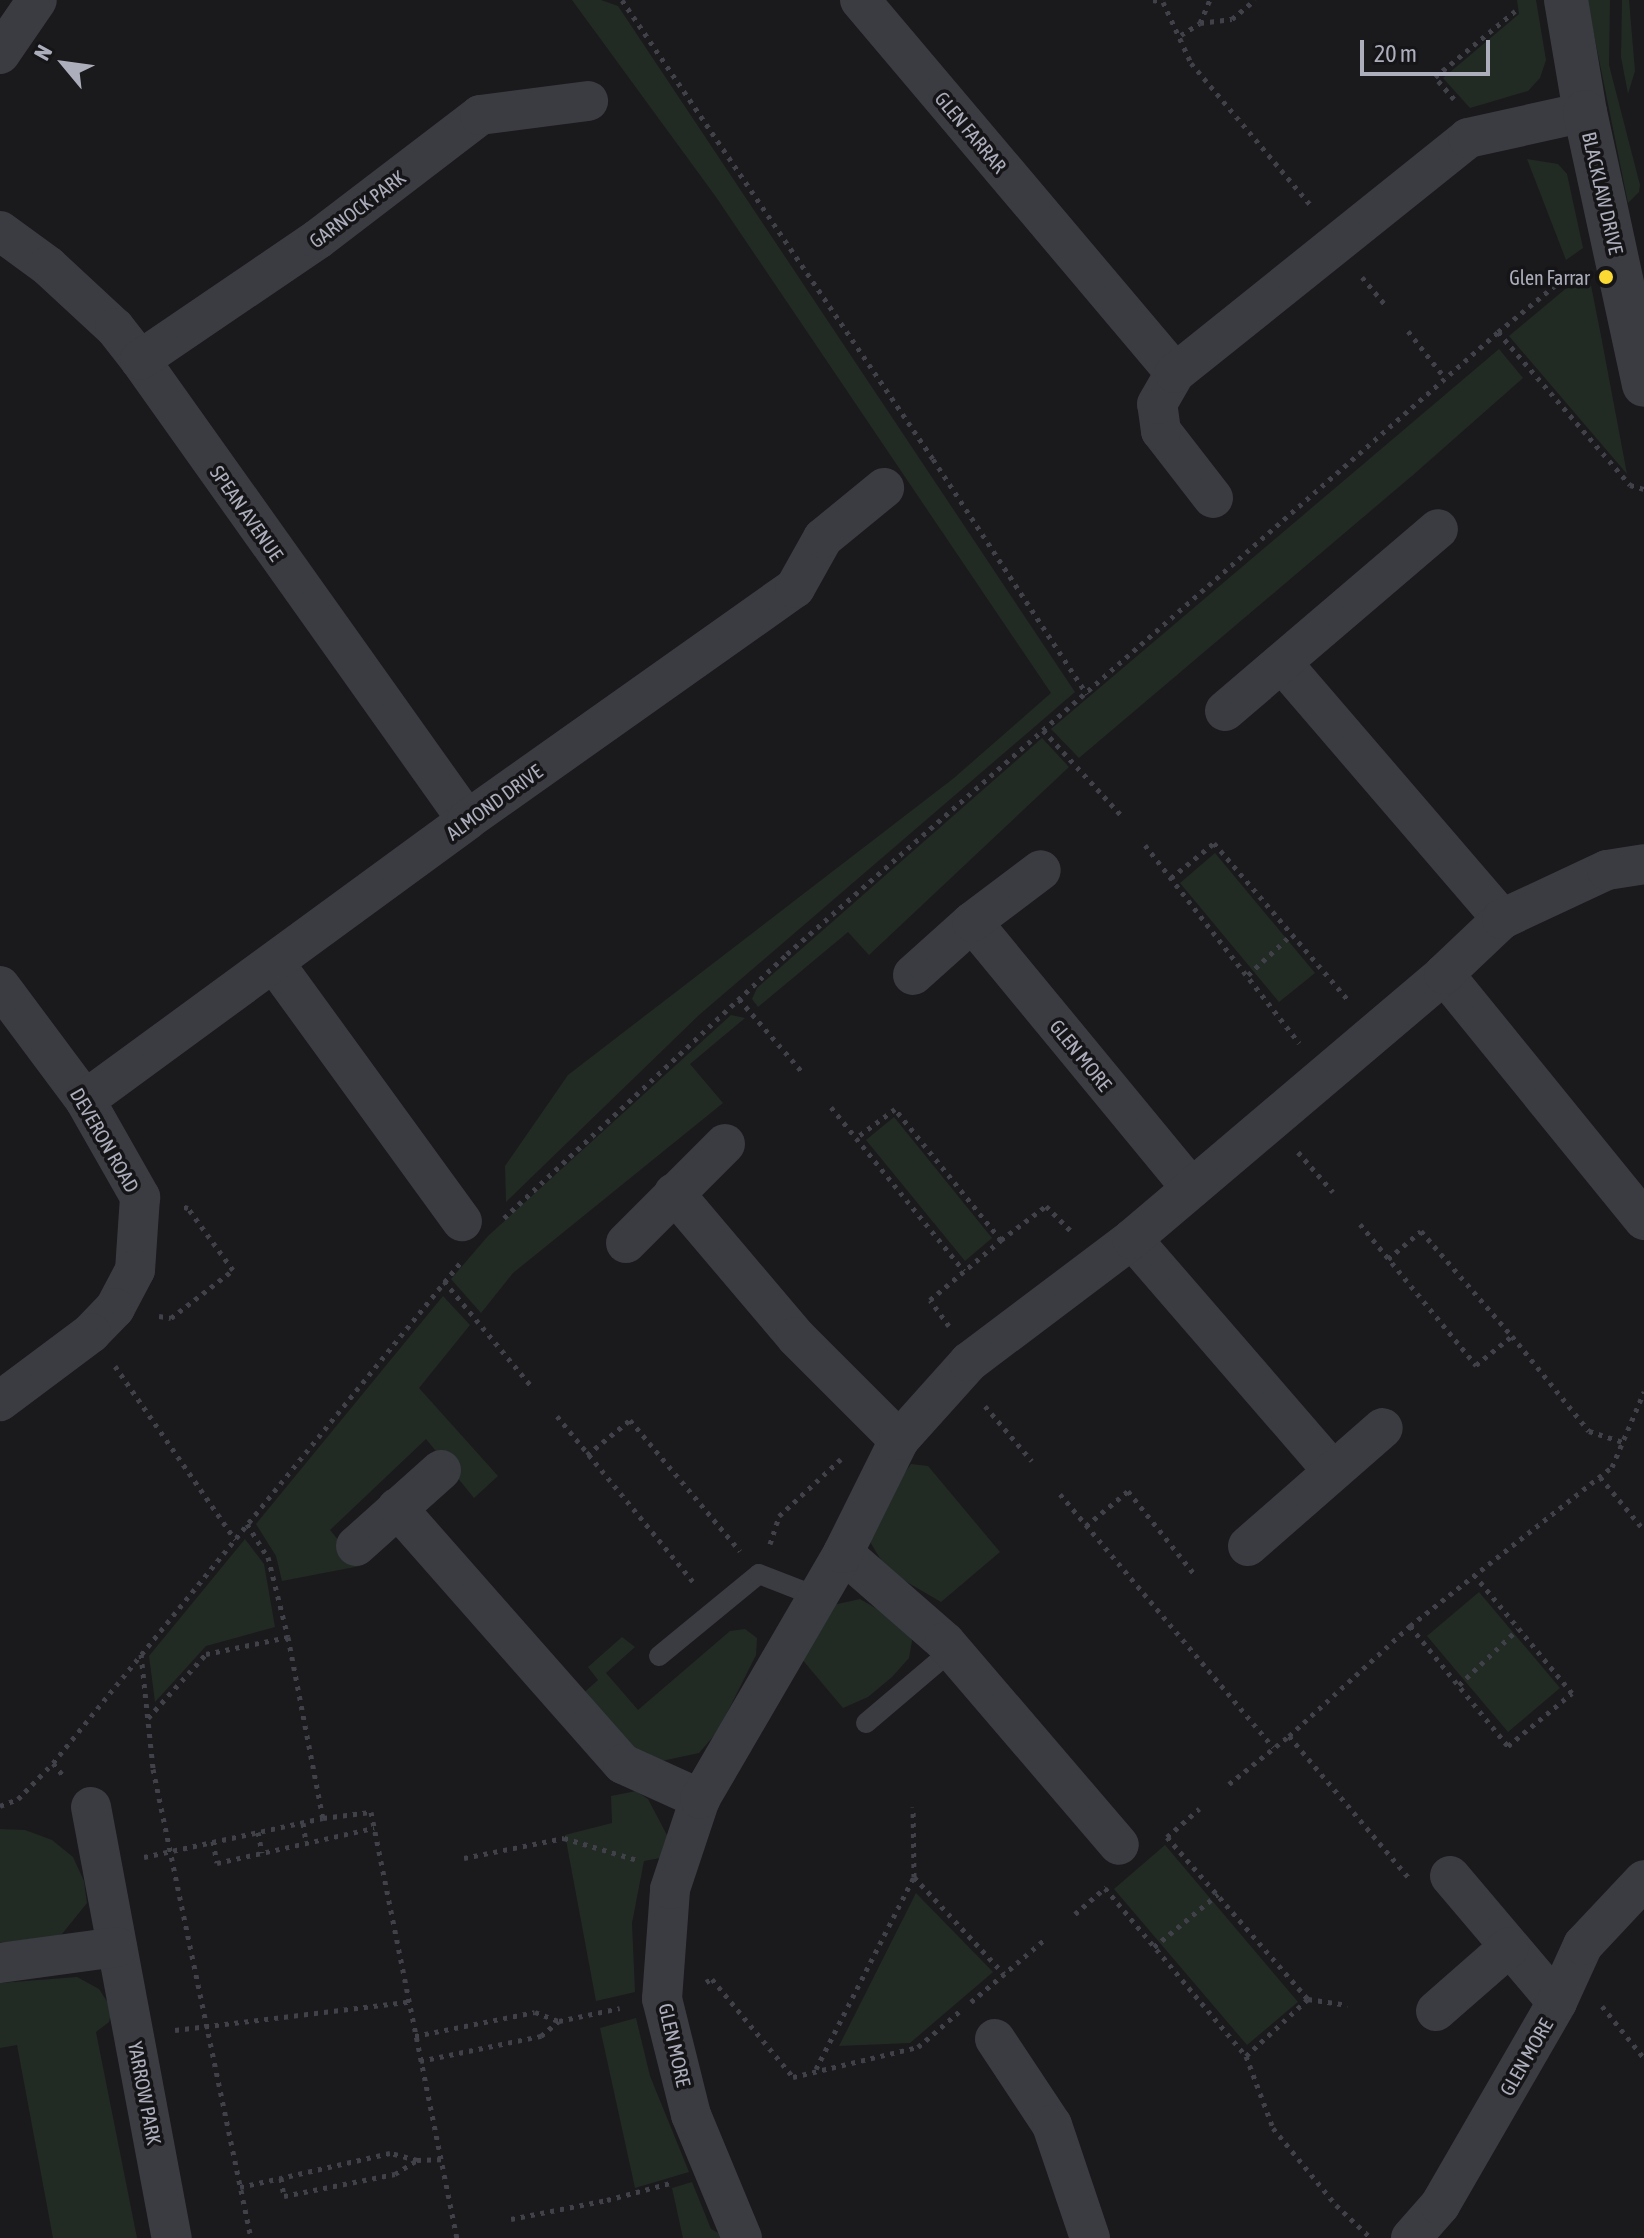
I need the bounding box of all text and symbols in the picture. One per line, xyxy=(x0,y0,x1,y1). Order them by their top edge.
north arrow xyxy=(24,24,104,104)
scale bar xyxy=(1364,24,1494,74)
text: N xyxy=(28,40,58,64)
text: 20 m xyxy=(1374,40,1417,67)
street label: GLEN FARRAR xyxy=(930,86,1012,178)
street label: BLACKLAW DRIVE xyxy=(1577,129,1629,257)
street label: GARNOCK PARK xyxy=(304,165,410,253)
place label: Glen Farrar xyxy=(1509,265,1590,289)
marker: Glen Farrar xyxy=(1597,268,1615,286)
street label: SPEAN AVENUE xyxy=(205,461,289,565)
street label: ALMOND DRIVE xyxy=(441,759,547,845)
street label: GLEN MORE xyxy=(1045,1014,1117,1096)
street label: DEVERON ROAD xyxy=(65,1084,145,1196)
street label: GLEN MORE xyxy=(654,2001,696,2089)
street label: GLEN MORE xyxy=(1494,2014,1558,2100)
street label: YARROW PARK xyxy=(123,2039,167,2147)

